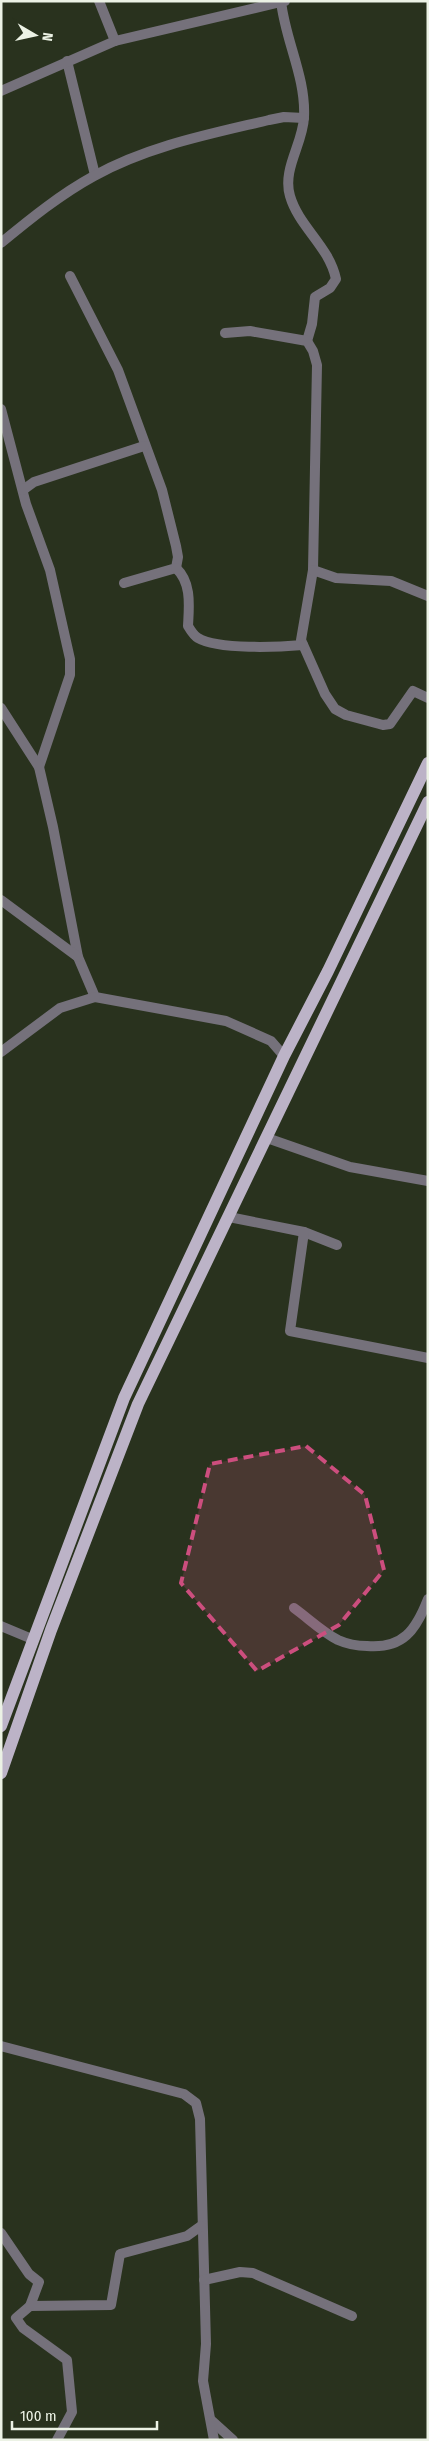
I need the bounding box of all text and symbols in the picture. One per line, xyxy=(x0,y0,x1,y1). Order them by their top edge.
north arrow xyxy=(10,10,60,60)
text: N xyxy=(38,31,56,42)
scale bar xyxy=(12,2398,158,2430)
text: 100 m xyxy=(20,2407,57,2425)

